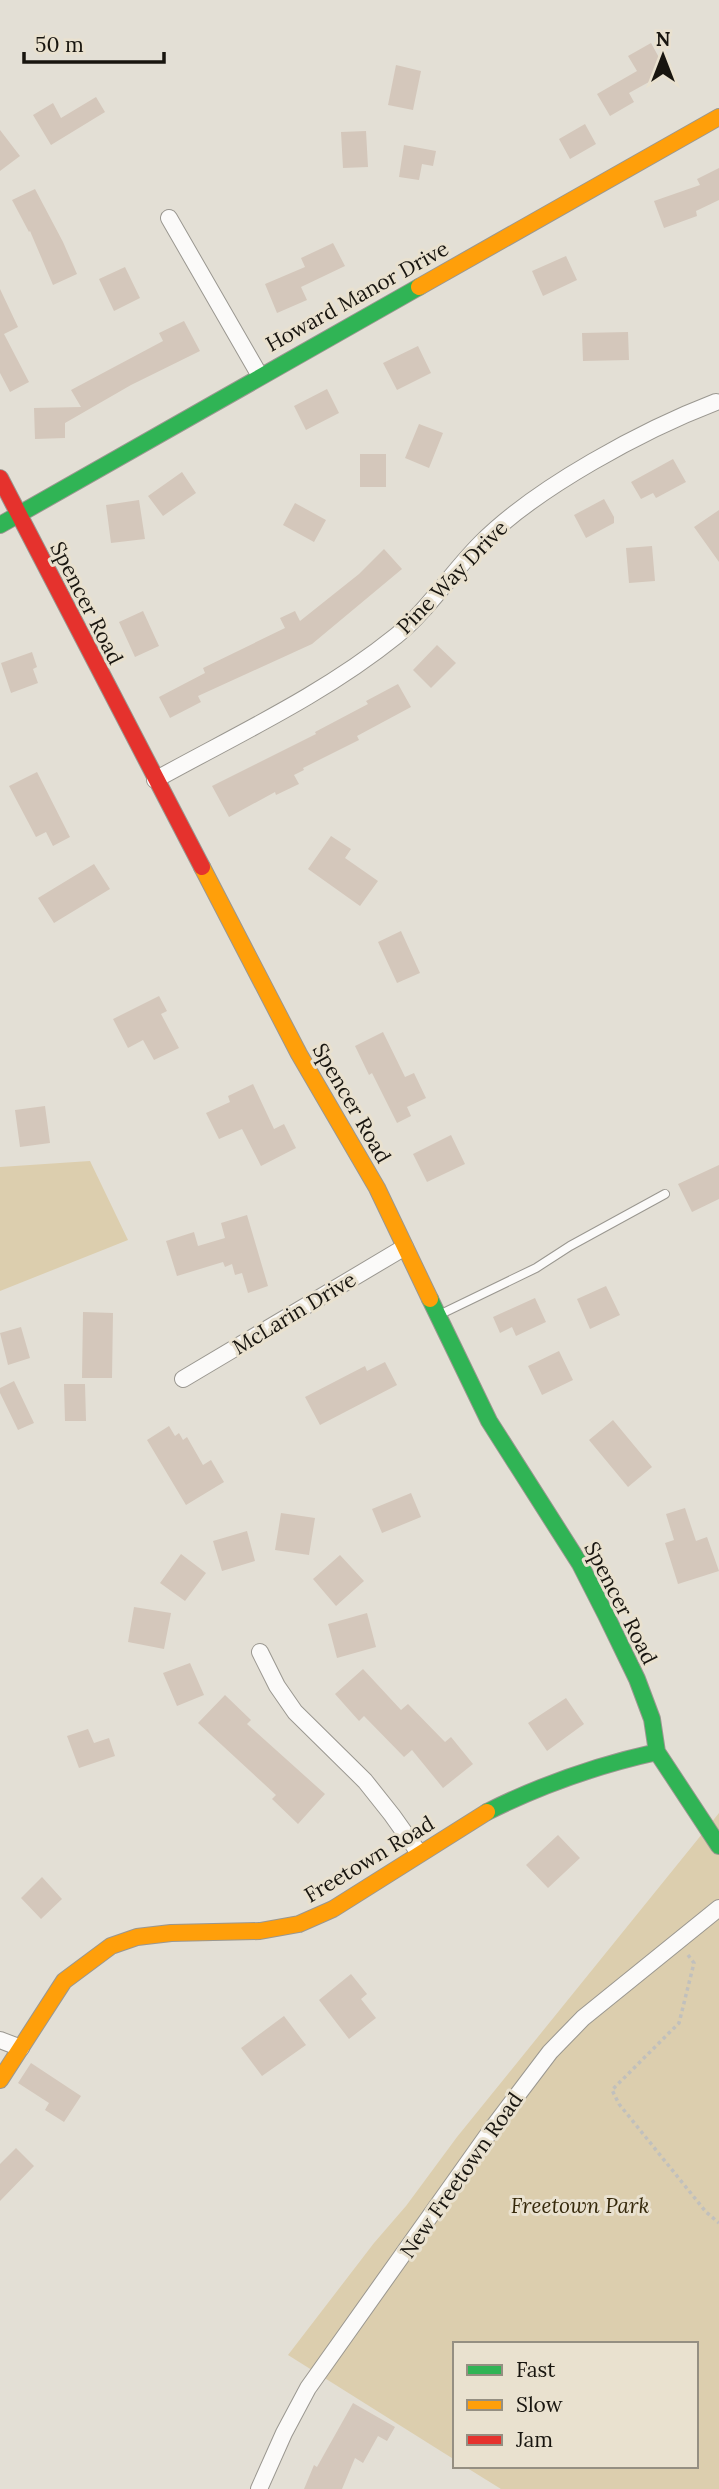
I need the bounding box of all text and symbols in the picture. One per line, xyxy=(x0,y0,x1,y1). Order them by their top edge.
scale bar xyxy=(24,21,164,65)
north arrow xyxy=(628,21,698,91)
text: N xyxy=(656,27,671,51)
text: 50 m xyxy=(35,31,84,58)
street label: Howard Manor Drive xyxy=(261,235,453,357)
street label: Pine Way Drive xyxy=(391,514,513,640)
street label: Spencer Road xyxy=(45,537,129,669)
street label: Spencer Road xyxy=(307,1038,397,1168)
street label: McLarin Drive xyxy=(227,1266,361,1360)
street label: Spencer Road xyxy=(579,1537,663,1669)
street label: Freetown Road xyxy=(299,1810,439,1908)
street label: New Freetown Road xyxy=(394,2087,528,2263)
park label: Freetown Park xyxy=(511,2192,649,2219)
legend xyxy=(453,2342,698,2468)
text: Fast xyxy=(516,2356,556,2383)
text: Slow xyxy=(516,2391,563,2418)
text: Jam xyxy=(515,2426,553,2453)

